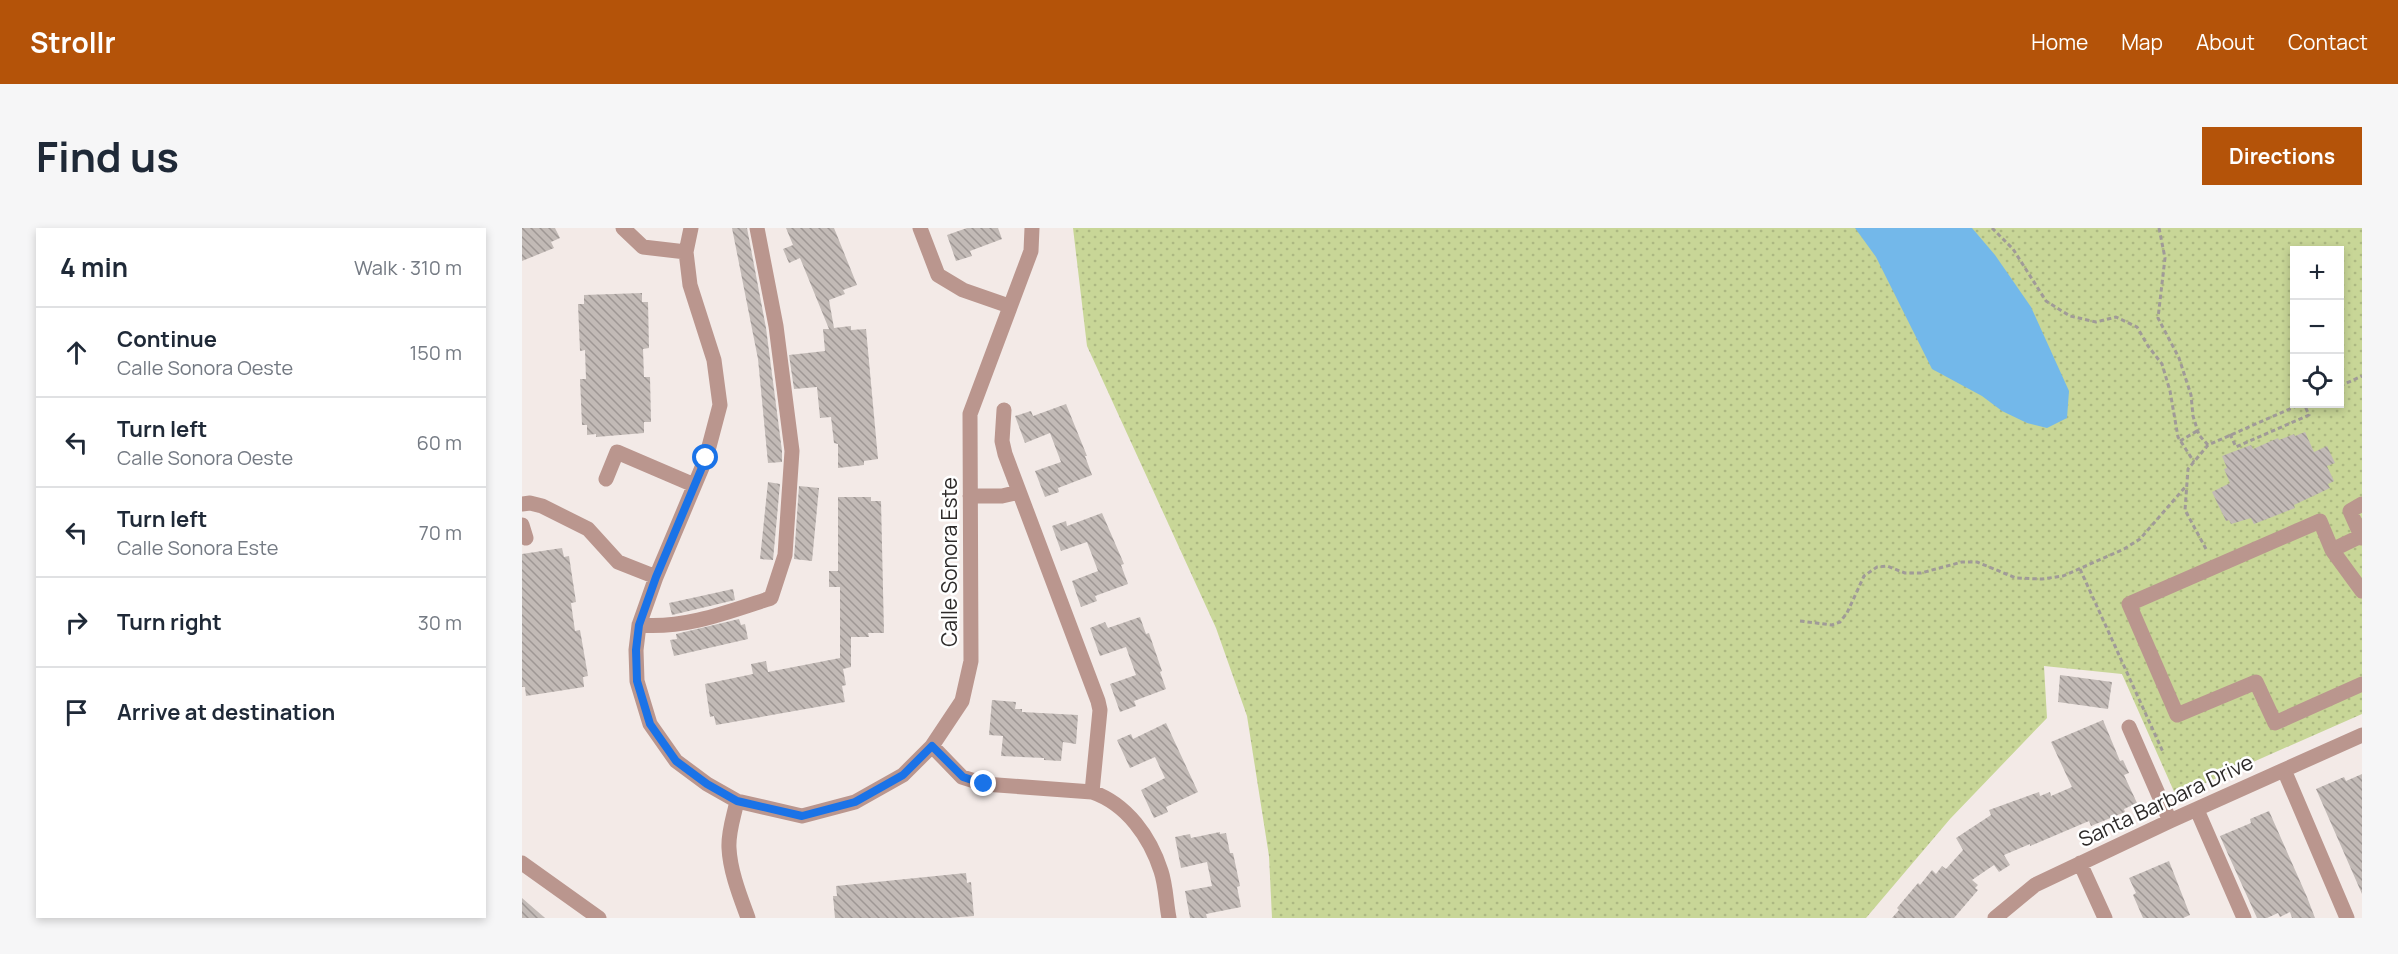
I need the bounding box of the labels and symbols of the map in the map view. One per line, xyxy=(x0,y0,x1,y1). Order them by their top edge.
route start xyxy=(692,444,718,470)
street label: Calle Sonora Este xyxy=(935,477,963,647)
street label: Santa Barbara Drive xyxy=(2074,747,2257,853)
route end xyxy=(970,770,996,796)

